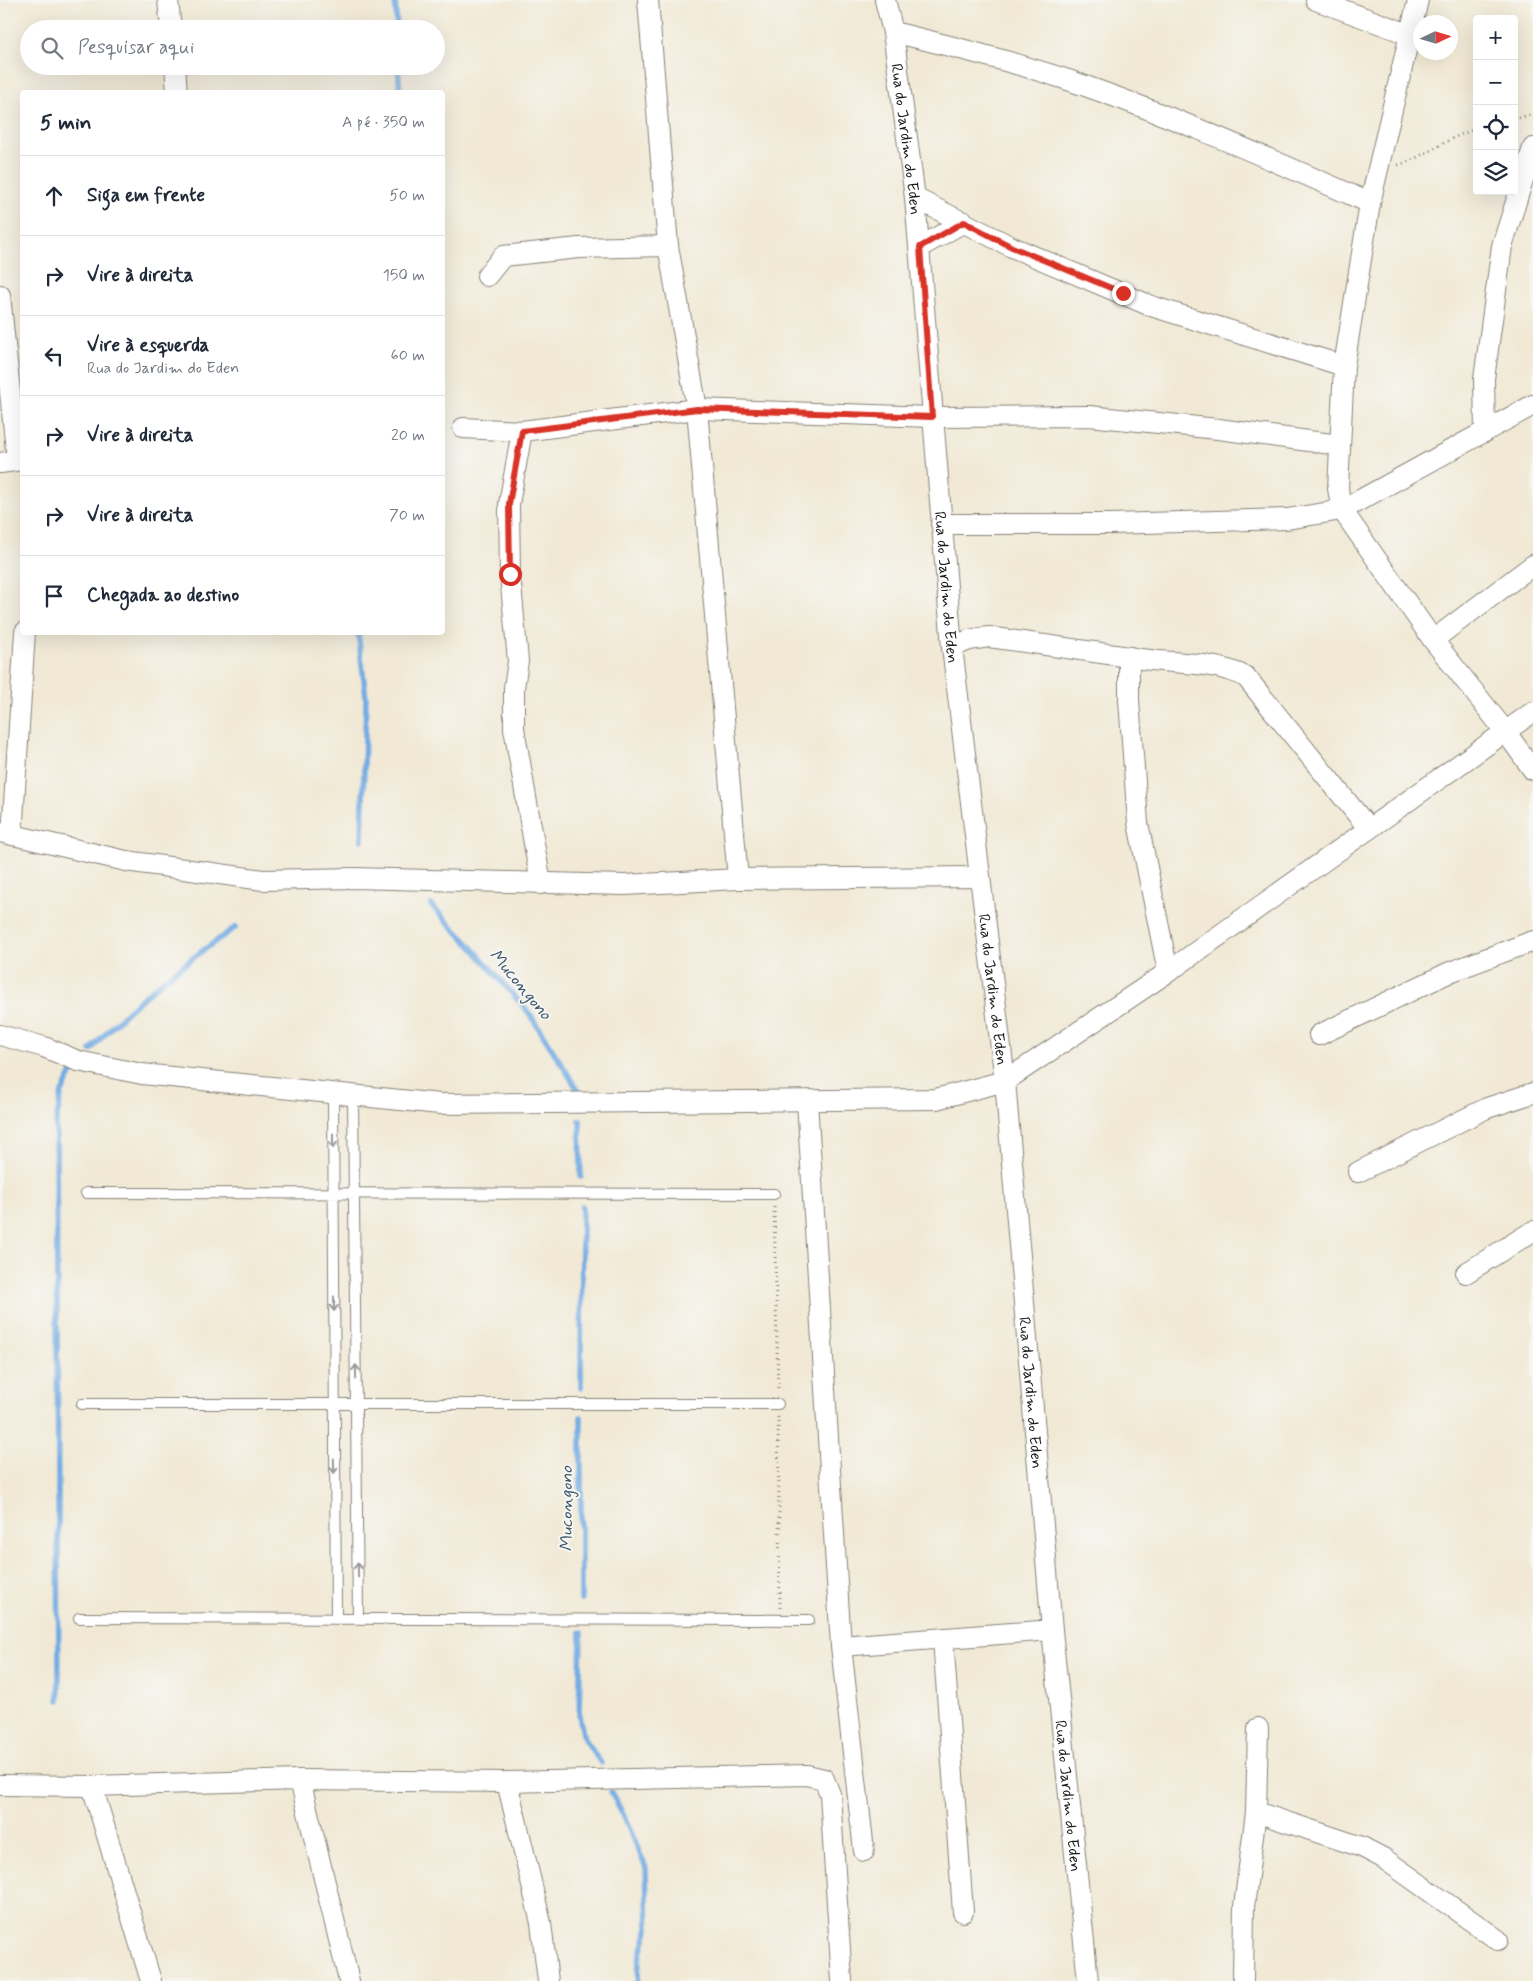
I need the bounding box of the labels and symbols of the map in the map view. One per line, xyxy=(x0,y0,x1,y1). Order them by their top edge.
north arrow xyxy=(1413,15,1458,60)
street label: Rua do Jardim do Eden xyxy=(885,62,925,216)
route end xyxy=(1112,282,1135,305)
street label: Rua do Jardim do Eden xyxy=(929,511,963,665)
route start xyxy=(499,563,522,586)
street label: Rua do Jardim do Eden xyxy=(973,913,1012,1067)
water label: Mucongono xyxy=(484,944,558,1026)
one-way arrow xyxy=(328,1133,338,1149)
one-way arrow xyxy=(329,1296,339,1312)
street label: Rua do Jardim do Eden xyxy=(1013,1316,1047,1470)
one-way arrow xyxy=(351,1365,361,1381)
one-way arrow xyxy=(329,1458,339,1474)
water label: Mucongono xyxy=(555,1465,579,1552)
one-way arrow xyxy=(353,1562,363,1578)
street label: Rua do Jardim do Eden xyxy=(1049,1719,1086,1873)

